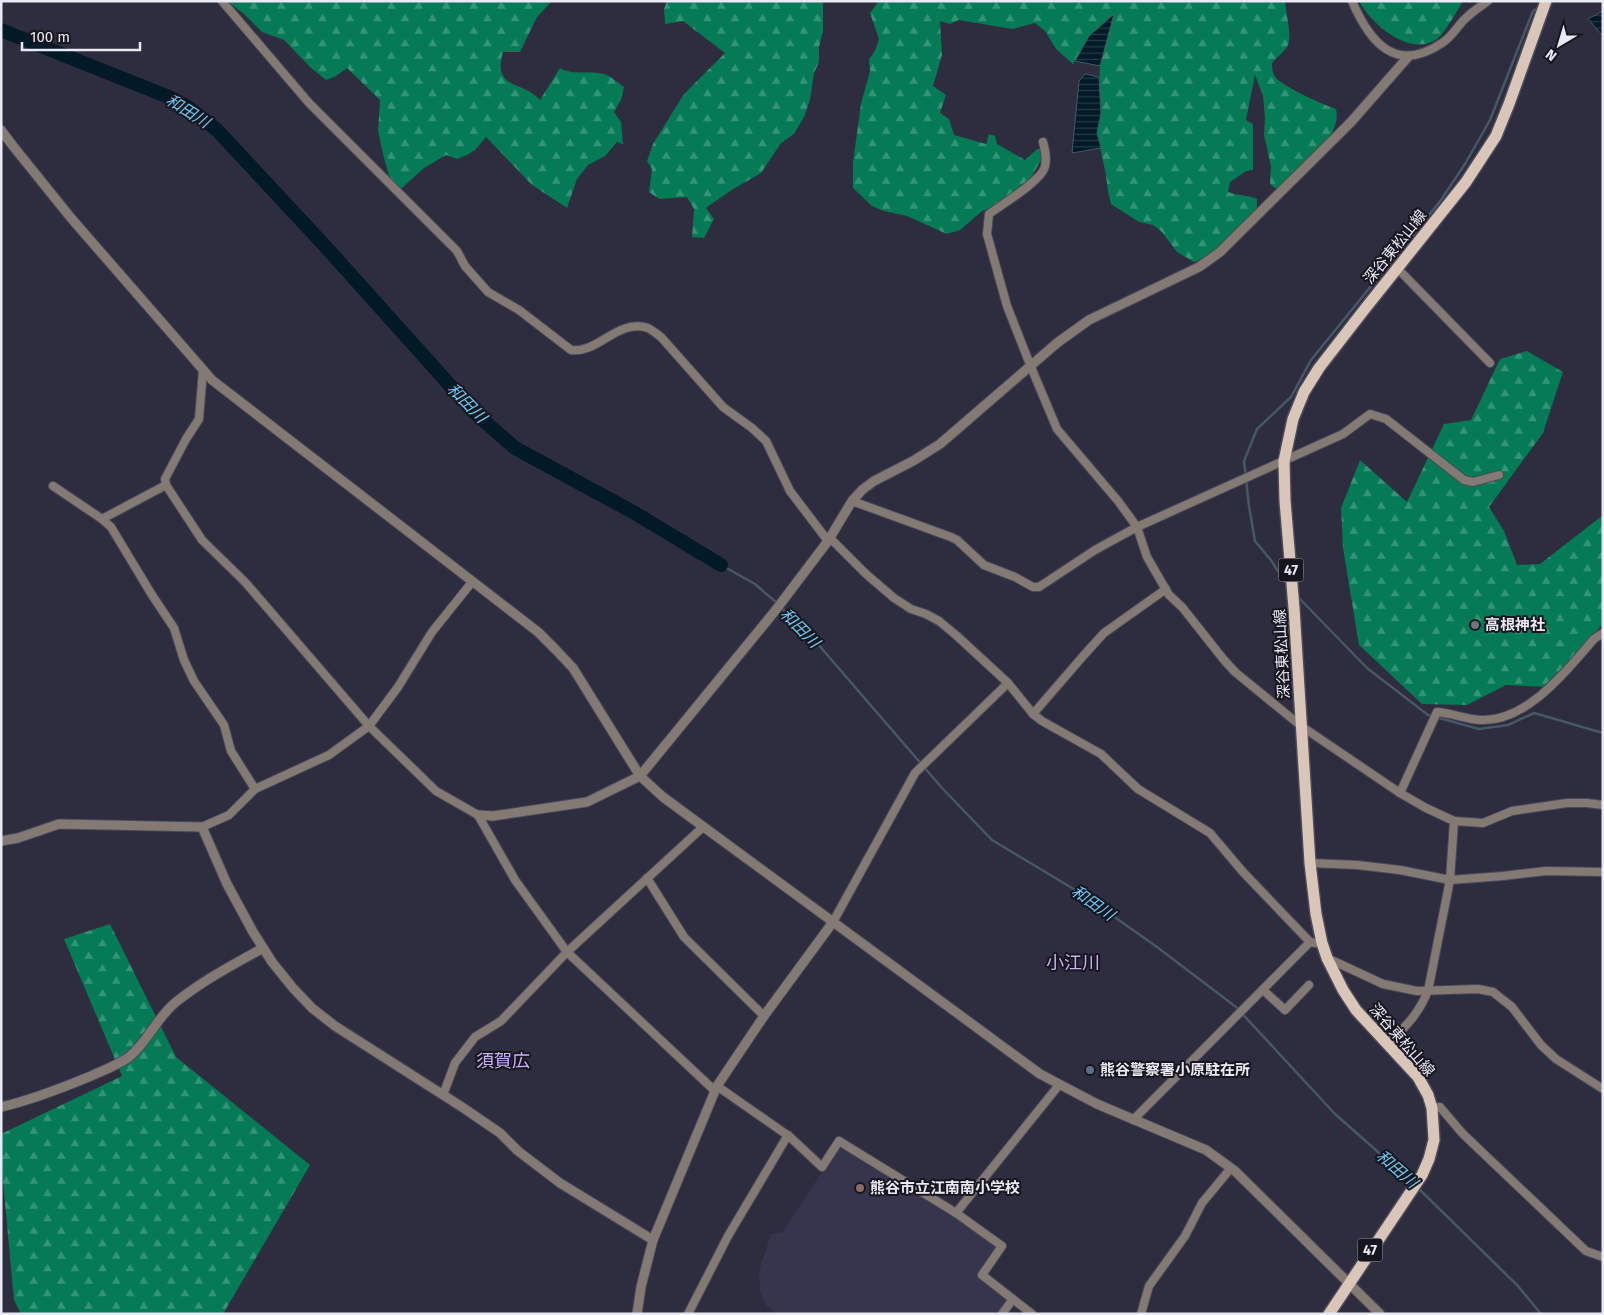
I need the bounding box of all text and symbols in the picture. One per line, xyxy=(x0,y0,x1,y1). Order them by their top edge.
scale bar xyxy=(22,20,140,52)
north arrow xyxy=(1534,20,1584,70)
text: 100 m xyxy=(30,28,70,46)
text: N xyxy=(1542,45,1560,64)
water label: 和田川 xyxy=(163,90,215,133)
street label: 深谷東松山線 xyxy=(1360,206,1430,288)
water label: 和田川 xyxy=(443,379,492,428)
road number: 47 xyxy=(1278,558,1304,582)
water label: 和田川 xyxy=(776,604,825,653)
street label: 深谷東松山線 xyxy=(1271,609,1293,699)
place label: 高根神社 xyxy=(1485,616,1545,634)
marker: 高根神社 xyxy=(1469,619,1481,631)
water label: 和田川 xyxy=(1068,881,1120,926)
district label: 小江川 xyxy=(1046,952,1100,974)
street label: 深谷東松山線 xyxy=(1366,1000,1438,1080)
district label: 須賀広 xyxy=(476,1050,530,1072)
place label: 熊谷警察署小原駐在所 xyxy=(1100,1061,1250,1079)
marker: 熊谷警察署小原駐在所 xyxy=(1084,1064,1096,1076)
water label: 和田川 xyxy=(1373,1146,1423,1193)
place label: 熊谷市立江南南小学校 xyxy=(870,1179,1020,1197)
marker: 熊谷市立江南南小学校 xyxy=(854,1182,866,1194)
road number: 47 xyxy=(1358,1238,1382,1262)

